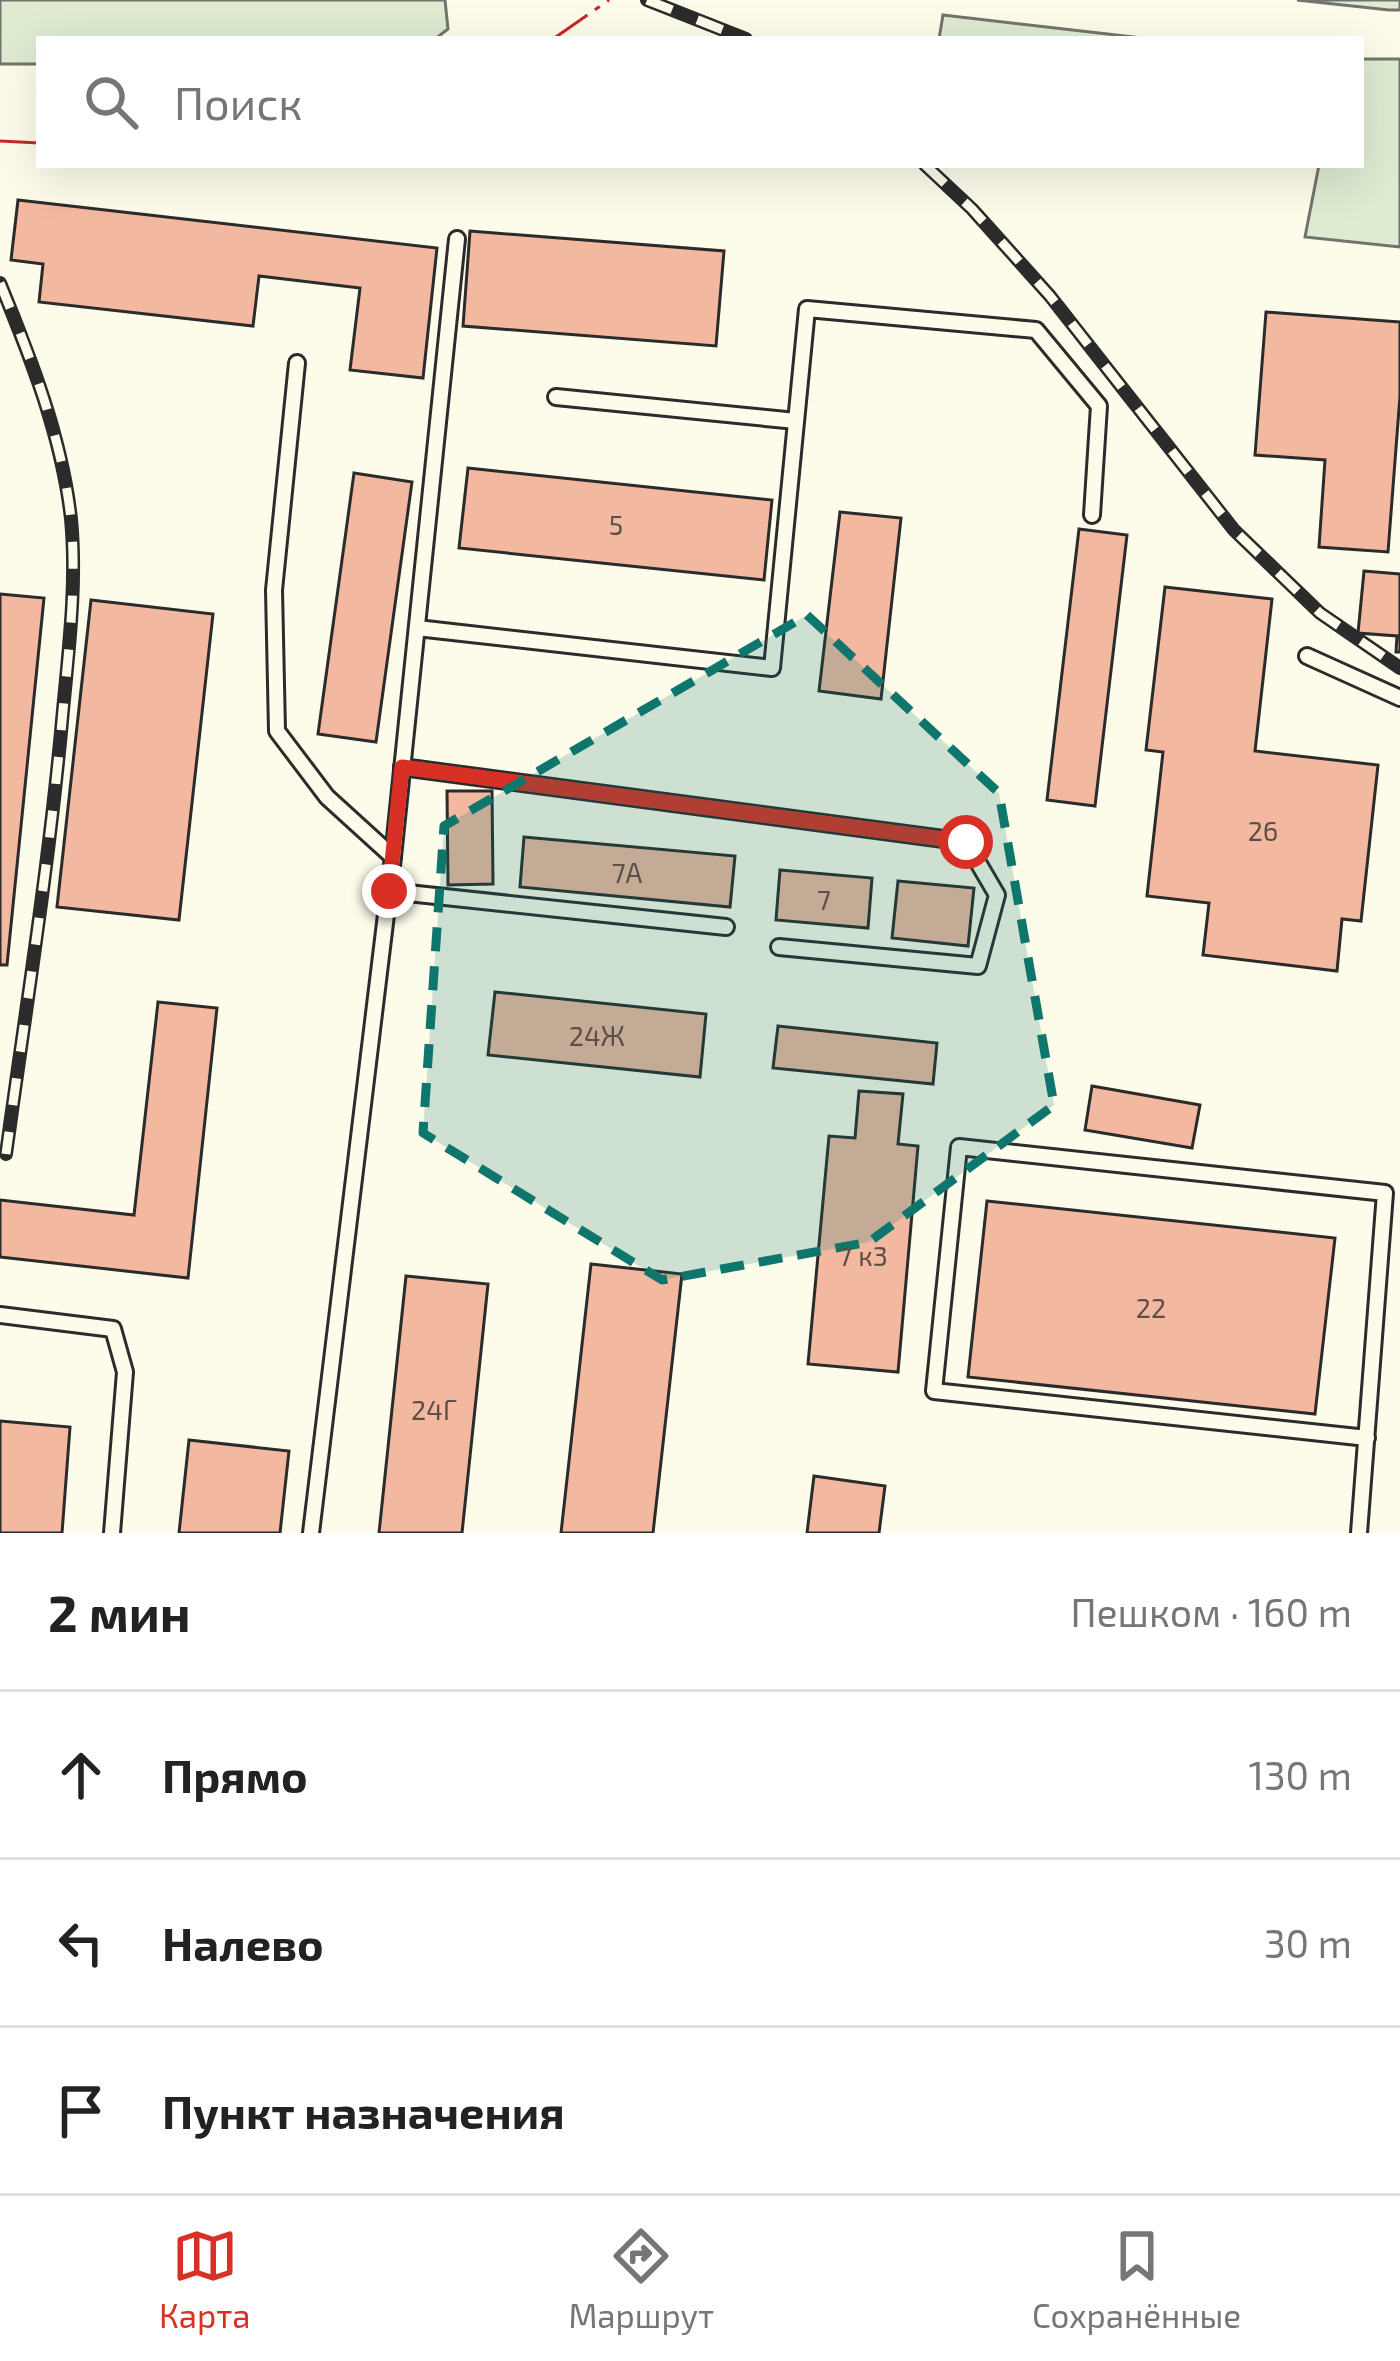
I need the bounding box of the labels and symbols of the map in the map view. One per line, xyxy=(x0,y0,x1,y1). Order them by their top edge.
house number: 5 xyxy=(609,508,623,540)
house number: 26 xyxy=(1248,814,1278,846)
route start xyxy=(939,815,993,869)
house number: 7А xyxy=(612,856,643,888)
route end xyxy=(362,864,416,918)
house number: 7 xyxy=(817,883,831,915)
house number: 24Ж xyxy=(569,1019,625,1051)
house number: 7 к3 xyxy=(838,1239,888,1271)
house number: 22 xyxy=(1136,1291,1166,1323)
house number: 24Г xyxy=(411,1393,457,1425)

